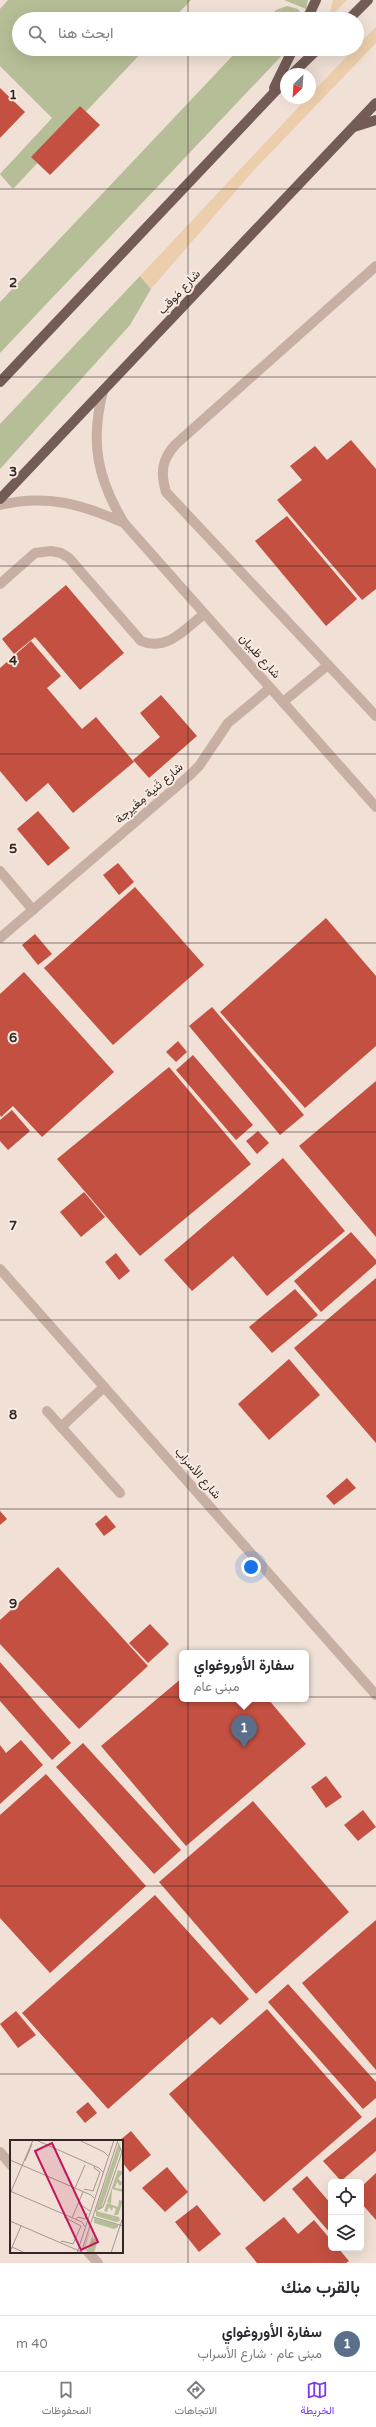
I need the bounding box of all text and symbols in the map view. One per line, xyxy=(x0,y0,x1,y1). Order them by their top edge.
search box xyxy=(12,12,364,56)
icon: search xyxy=(26,23,48,45)
text: ابحث هنا xyxy=(58,24,113,42)
north arrow xyxy=(280,68,316,104)
text: 1 xyxy=(9,87,17,103)
street label: شارع مَوقب xyxy=(155,267,205,318)
text: 2 xyxy=(9,275,17,291)
text: 3 xyxy=(9,464,17,480)
street label: شارع ظبيان xyxy=(235,631,284,682)
text: 4 xyxy=(9,653,18,669)
street label: شارع ثَنية مِغَيرجة xyxy=(112,760,187,828)
text: 5 xyxy=(9,841,17,857)
text: 6 xyxy=(9,1030,17,1046)
text: 7 xyxy=(9,1218,17,1234)
text: 8 xyxy=(9,1407,17,1423)
street label: شارع الأسراب xyxy=(170,1444,224,1503)
your location xyxy=(241,1557,261,1577)
text: 9 xyxy=(9,1596,17,1612)
popup xyxy=(179,1650,309,1702)
text: سفارة الأوروغواي xyxy=(194,1656,294,1674)
text: مبنى عام xyxy=(194,1679,239,1695)
pin: 1 xyxy=(231,1715,257,1748)
inset map xyxy=(10,2140,123,2253)
map controls xyxy=(328,2179,364,2251)
button: locate xyxy=(328,2179,364,2215)
button: layers xyxy=(328,2215,364,2251)
text: بالقرب منك xyxy=(281,2277,360,2298)
text: سفارة الأوروغواي xyxy=(222,2323,322,2341)
text: 40 m xyxy=(16,2336,48,2352)
text: 1 xyxy=(343,2336,351,2352)
text: مبنى عام · شارع الأسراب xyxy=(198,2346,322,2362)
tab: المحفوظات xyxy=(42,2379,91,2420)
tab: الاتجاهات xyxy=(174,2379,217,2420)
tab: الخريطة xyxy=(300,2379,334,2420)

